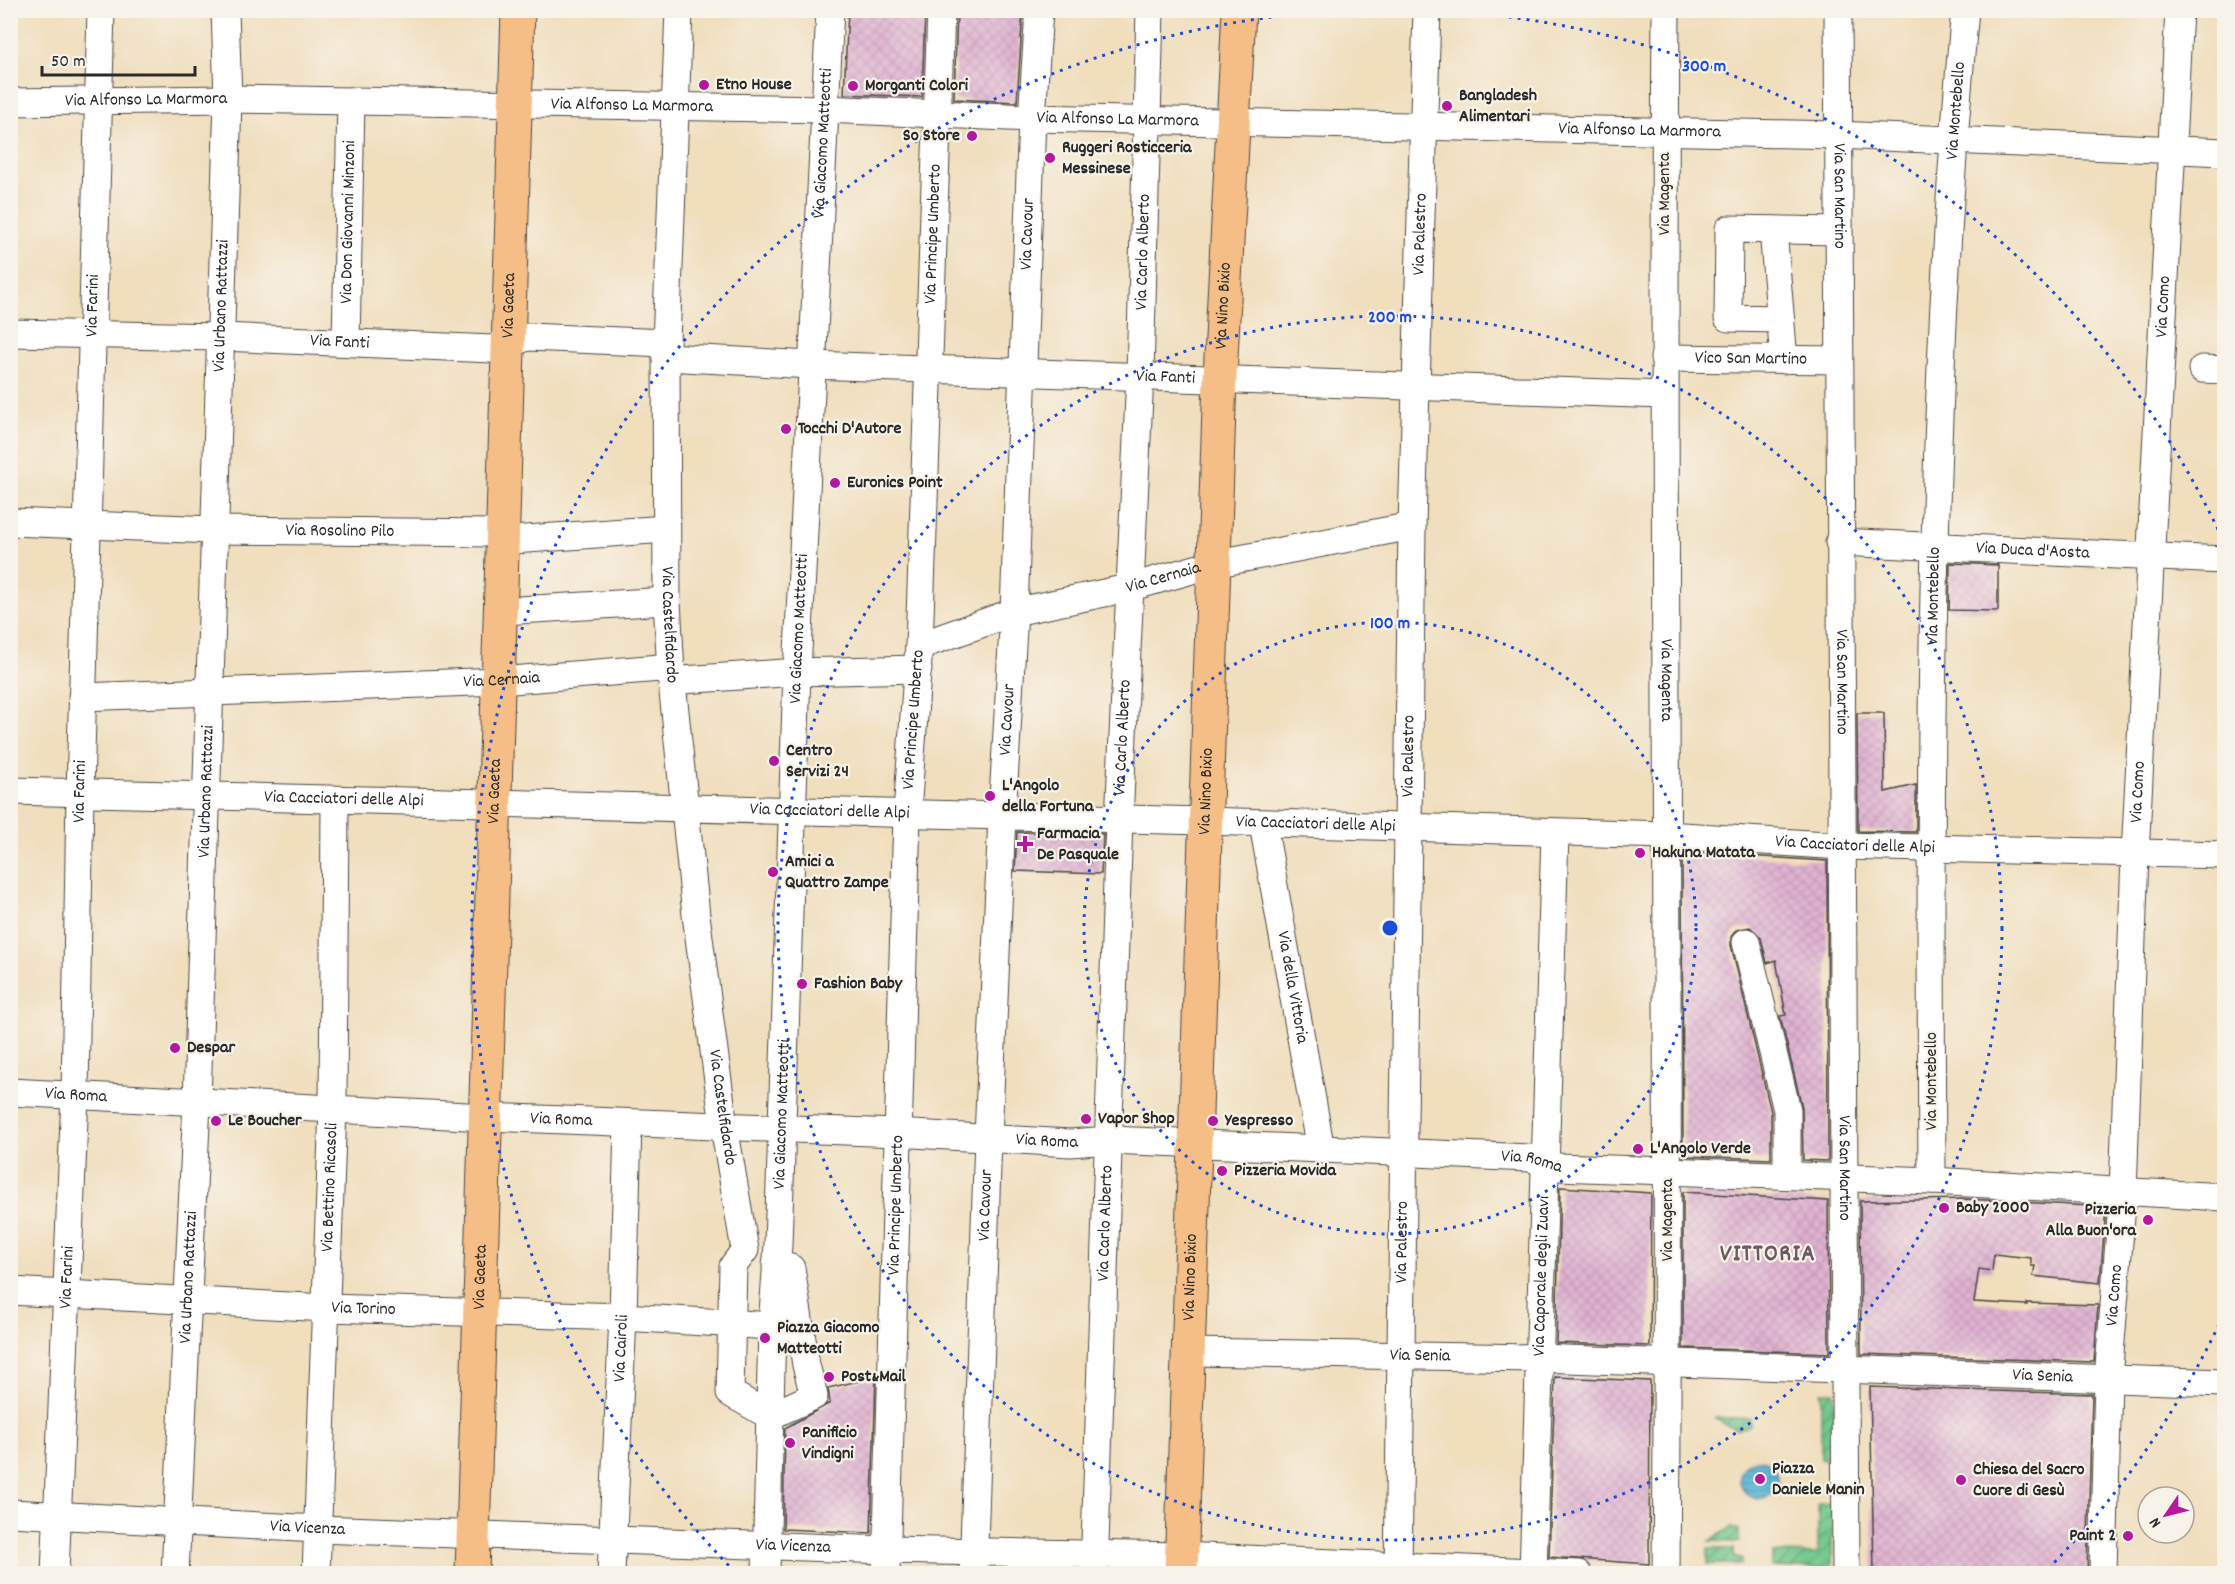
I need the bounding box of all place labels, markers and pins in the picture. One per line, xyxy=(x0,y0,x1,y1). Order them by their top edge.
place label: Etno House xyxy=(716,73,792,98)
place label: Morganti Colori xyxy=(865,74,969,99)
marker: Etno House xyxy=(697,78,711,92)
marker: Morganti Colori xyxy=(846,79,860,93)
place label: Bangladesh Alimentari xyxy=(1459,84,1537,130)
marker: Bangladesh Alimentari xyxy=(1440,99,1454,113)
place label: So Store xyxy=(903,124,960,149)
marker: So Store xyxy=(965,129,979,143)
place label: Ruggeri Rosticceria Messinese xyxy=(1062,136,1192,182)
marker: Ruggeri Rosticceria Messinese xyxy=(1043,151,1057,165)
place label: Tocchi D'Autore xyxy=(798,417,901,442)
marker: Tocchi D'Autore xyxy=(779,422,793,436)
place label: Euronics Point xyxy=(847,471,943,496)
marker: Euronics Point xyxy=(828,476,842,490)
place label: Centro Servizi 24 xyxy=(786,739,849,785)
marker: Centro Servizi 24 xyxy=(767,754,781,768)
place label: L'Angolo della Fortuna xyxy=(1002,774,1094,820)
marker: L'Angolo della Fortuna xyxy=(983,789,997,803)
place label: Farmacia De Pasquale xyxy=(1037,822,1119,868)
marker: Farmacia De Pasquale xyxy=(1018,837,1032,851)
place label: Hakuna Matata xyxy=(1652,841,1755,866)
marker: Hakuna Matata xyxy=(1633,846,1647,860)
place label: Amici a Quattro Zampe xyxy=(785,850,889,896)
marker: Amici a Quattro Zampe xyxy=(766,865,780,879)
centre of rings xyxy=(1380,918,1400,938)
place label: Fashion Baby xyxy=(814,972,903,997)
marker: Fashion Baby xyxy=(795,977,809,991)
place label: Despar xyxy=(187,1036,236,1061)
marker: Despar xyxy=(168,1041,182,1055)
place label: Vapor Shop xyxy=(1098,1107,1175,1132)
place label: Le Boucher xyxy=(228,1109,302,1134)
place label: Yespresso xyxy=(1224,1109,1293,1134)
marker: Vapor Shop xyxy=(1079,1112,1093,1126)
marker: Le Boucher xyxy=(209,1114,223,1128)
marker: Yespresso xyxy=(1206,1114,1220,1128)
place label: L'Angolo Verde xyxy=(1650,1137,1751,1162)
marker: L'Angolo Verde xyxy=(1631,1142,1645,1156)
place label: Pizzeria Movida xyxy=(1234,1159,1336,1184)
marker: Pizzeria Movida xyxy=(1215,1164,1229,1178)
place label: Baby 2000 xyxy=(1956,1196,2029,1221)
place label: Pizzeria Alla Buon'ora xyxy=(2046,1198,2137,1244)
marker: Baby 2000 xyxy=(1937,1201,1951,1215)
marker: Pizzeria Alla Buon'ora xyxy=(2141,1213,2155,1227)
place label: Piazza Giacomo Matteotti xyxy=(777,1316,880,1362)
marker: Piazza Giacomo Matteotti xyxy=(758,1331,772,1345)
place label: Post&Mail xyxy=(841,1365,907,1390)
marker: Post&Mail xyxy=(822,1370,836,1384)
place label: Panificio Vindigni xyxy=(802,1421,857,1467)
marker: Panificio Vindigni xyxy=(783,1436,797,1450)
place label: Piazza Daniele Manin xyxy=(1772,1457,1865,1503)
place label: Chiesa del Sacro Cuore di Gesù xyxy=(1973,1458,2085,1504)
marker: Piazza Daniele Manin xyxy=(1753,1472,1767,1486)
marker: Chiesa del Sacro Cuore di Gesù xyxy=(1954,1473,1968,1487)
place label: Paint 2 xyxy=(2069,1524,2116,1549)
marker: Paint 2 xyxy=(2121,1529,2135,1543)

